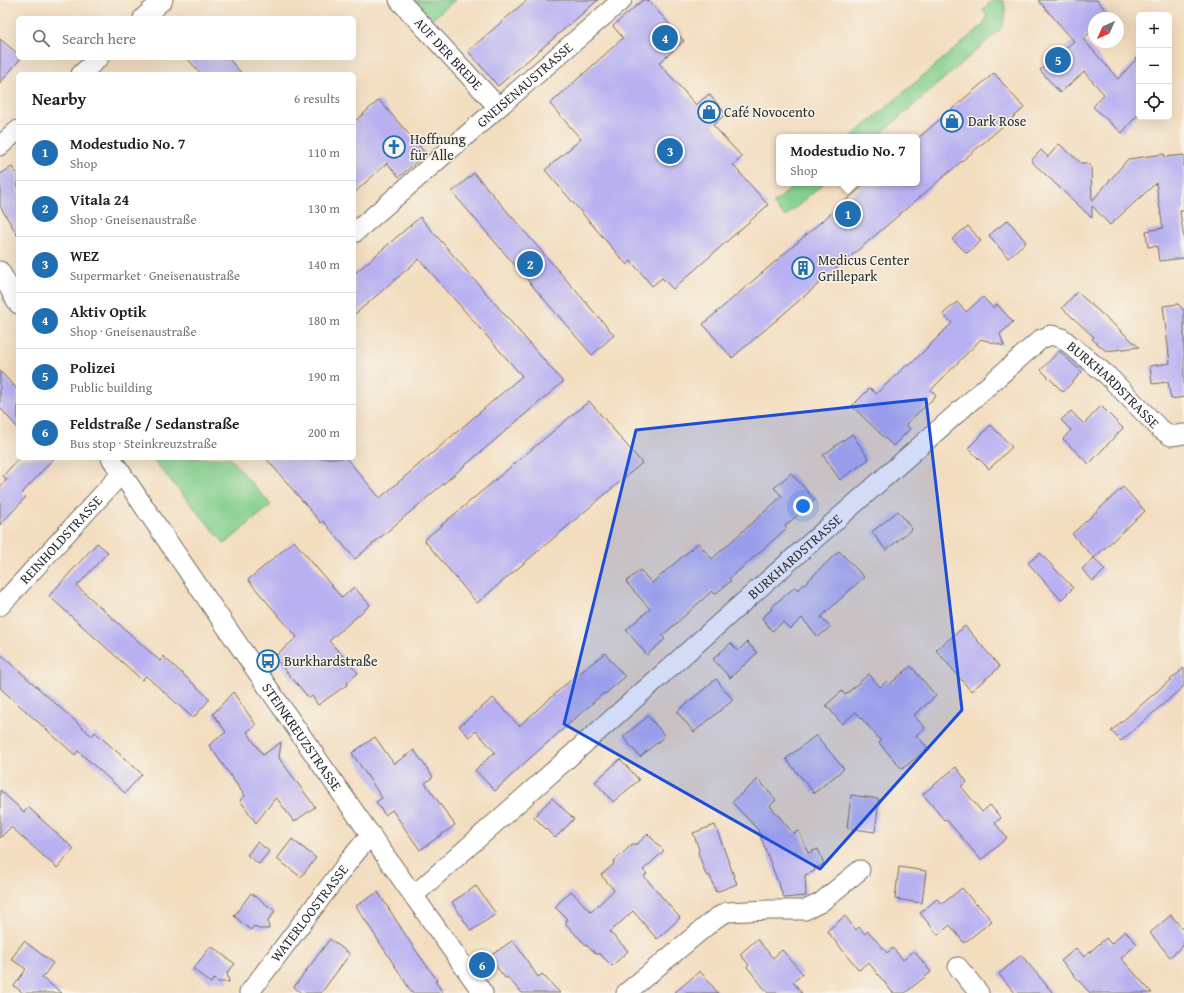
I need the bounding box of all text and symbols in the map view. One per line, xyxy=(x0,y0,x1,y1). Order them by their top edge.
north arrow xyxy=(1088,12,1124,48)
map controls xyxy=(1136,12,1172,120)
button: + xyxy=(1136,12,1172,48)
street label: AUF DER BREDE xyxy=(410,13,487,94)
search box xyxy=(16,16,356,60)
pin: 4 xyxy=(652,23,678,53)
icon: search xyxy=(30,27,52,49)
text: Search here xyxy=(62,28,136,49)
street label: GNEISENAUSTRASSE xyxy=(472,37,577,132)
pin: 5 xyxy=(1045,45,1071,75)
button: − xyxy=(1136,48,1172,84)
button: locate xyxy=(1136,84,1172,120)
text: Nearby xyxy=(32,86,86,111)
text: 6 results xyxy=(294,89,340,108)
shop icon: Café Novocento xyxy=(696,99,722,125)
place label: Café Novocento xyxy=(724,102,815,122)
shop icon: Dark Rose xyxy=(939,108,965,134)
place label: Dark Rose xyxy=(968,111,1027,131)
place label: Hoffnung für Alle xyxy=(410,129,466,165)
text: Modestudio No. 7 xyxy=(70,133,185,154)
church icon: Hoffnung für Alle xyxy=(381,134,407,160)
popup xyxy=(776,134,920,186)
pin: 3 xyxy=(657,136,683,166)
text: Modestudio No. 7 xyxy=(790,140,906,161)
text: 1 xyxy=(42,143,48,162)
text: 110 m xyxy=(308,143,340,162)
text: Shop xyxy=(70,154,97,173)
text: Shop xyxy=(790,161,818,180)
text: Vitala 24 xyxy=(70,189,129,210)
text: 2 xyxy=(42,199,48,218)
text: 130 m xyxy=(308,199,340,218)
pin: 1 xyxy=(835,199,861,229)
text: Shop · Gneisenaustraße xyxy=(70,210,196,229)
text: WEZ xyxy=(70,245,99,266)
pin: 2 xyxy=(517,249,543,279)
place label: Medicus Center Grillepark xyxy=(818,250,909,286)
text: 3 xyxy=(42,255,48,274)
text: 140 m xyxy=(308,255,340,274)
building icon: Medicus Center Grillepark xyxy=(790,255,816,281)
text: Supermarket · Gneisenaustraße xyxy=(70,266,240,285)
text: Aktiv Optik xyxy=(70,301,146,322)
text: 4 xyxy=(42,311,48,330)
text: 180 m xyxy=(308,311,340,330)
text: Shop · Gneisenaustraße xyxy=(70,322,196,341)
street label: BURKHARDSTRASSE xyxy=(1063,336,1164,433)
text: Polizei xyxy=(70,357,115,378)
text: 5 xyxy=(42,367,48,386)
text: 190 m xyxy=(308,367,340,386)
text: Public building xyxy=(70,378,152,397)
text: Feldstraße / Sedanstraße xyxy=(70,413,239,434)
text: 6 xyxy=(42,423,48,442)
text: 200 m xyxy=(308,423,340,442)
text: Bus stop · Steinkreuzstraße xyxy=(70,434,217,453)
street label: REINHOLDSTRASSE xyxy=(15,491,107,588)
your location xyxy=(793,496,813,516)
street label: BURKHARDSTRASSE xyxy=(743,509,847,604)
bus stop icon: Burkhardstraße xyxy=(255,648,281,674)
place label: Burkhardstraße xyxy=(284,651,378,671)
street label: STEINKREUZSTRASSE xyxy=(258,679,347,795)
street label: WATERLOOSTRASSE xyxy=(266,860,353,966)
pin: 6 xyxy=(469,950,495,980)

